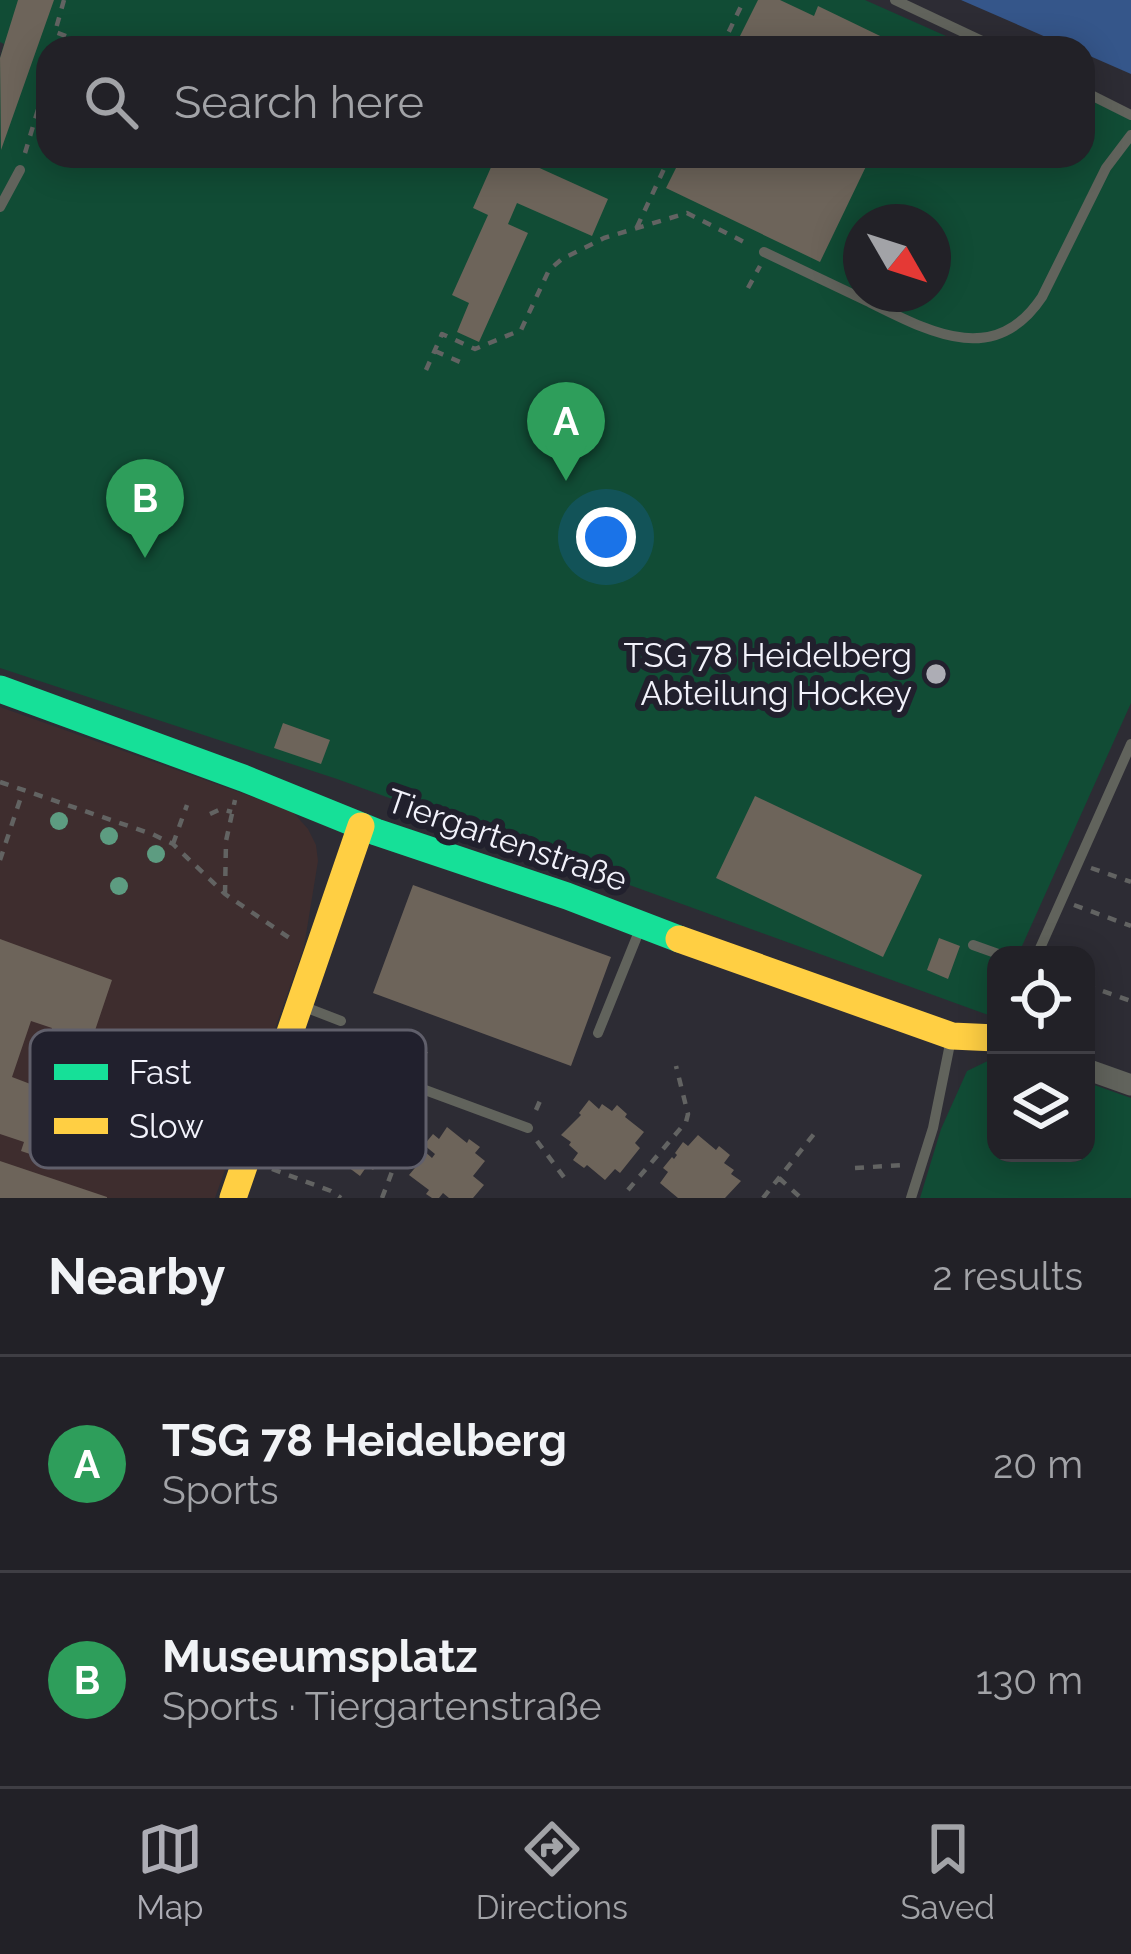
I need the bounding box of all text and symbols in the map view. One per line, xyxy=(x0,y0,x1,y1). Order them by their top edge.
search box xyxy=(36,36,1095,168)
icon: search xyxy=(78,69,144,135)
text: Search here xyxy=(174,76,424,129)
north arrow xyxy=(843,204,951,312)
pin: A xyxy=(527,382,605,481)
pin: B xyxy=(106,459,184,558)
your location xyxy=(576,507,636,567)
place label: TSG 78 Heidelberg Abteilung Hockey xyxy=(623,636,912,713)
marker: TSG 78 Heidelberg Abteilung Hockey xyxy=(923,661,949,687)
street label: Tiergartenstraße xyxy=(382,781,632,899)
map controls xyxy=(987,946,1095,1162)
button: locate xyxy=(987,946,1095,1054)
legend xyxy=(30,1030,426,1168)
text: Fast xyxy=(129,1053,191,1092)
button: layers xyxy=(987,1054,1095,1162)
text: Slow xyxy=(129,1107,204,1146)
text: Nearby xyxy=(48,1246,225,1306)
text: 2 results xyxy=(932,1253,1083,1299)
text: TSG 78 Heidelberg xyxy=(162,1414,567,1467)
text: A xyxy=(74,1441,100,1487)
text: 20 m xyxy=(993,1441,1083,1487)
text: Sports xyxy=(162,1467,279,1513)
text: Museumsplatz xyxy=(162,1630,478,1683)
text: B xyxy=(74,1657,100,1703)
text: 130 m xyxy=(976,1657,1083,1703)
text: Sports · Tiergartenstraße xyxy=(162,1683,602,1729)
tab: Map xyxy=(136,1816,203,1927)
tab: Directions xyxy=(476,1816,628,1927)
tab: Saved xyxy=(900,1816,995,1927)

